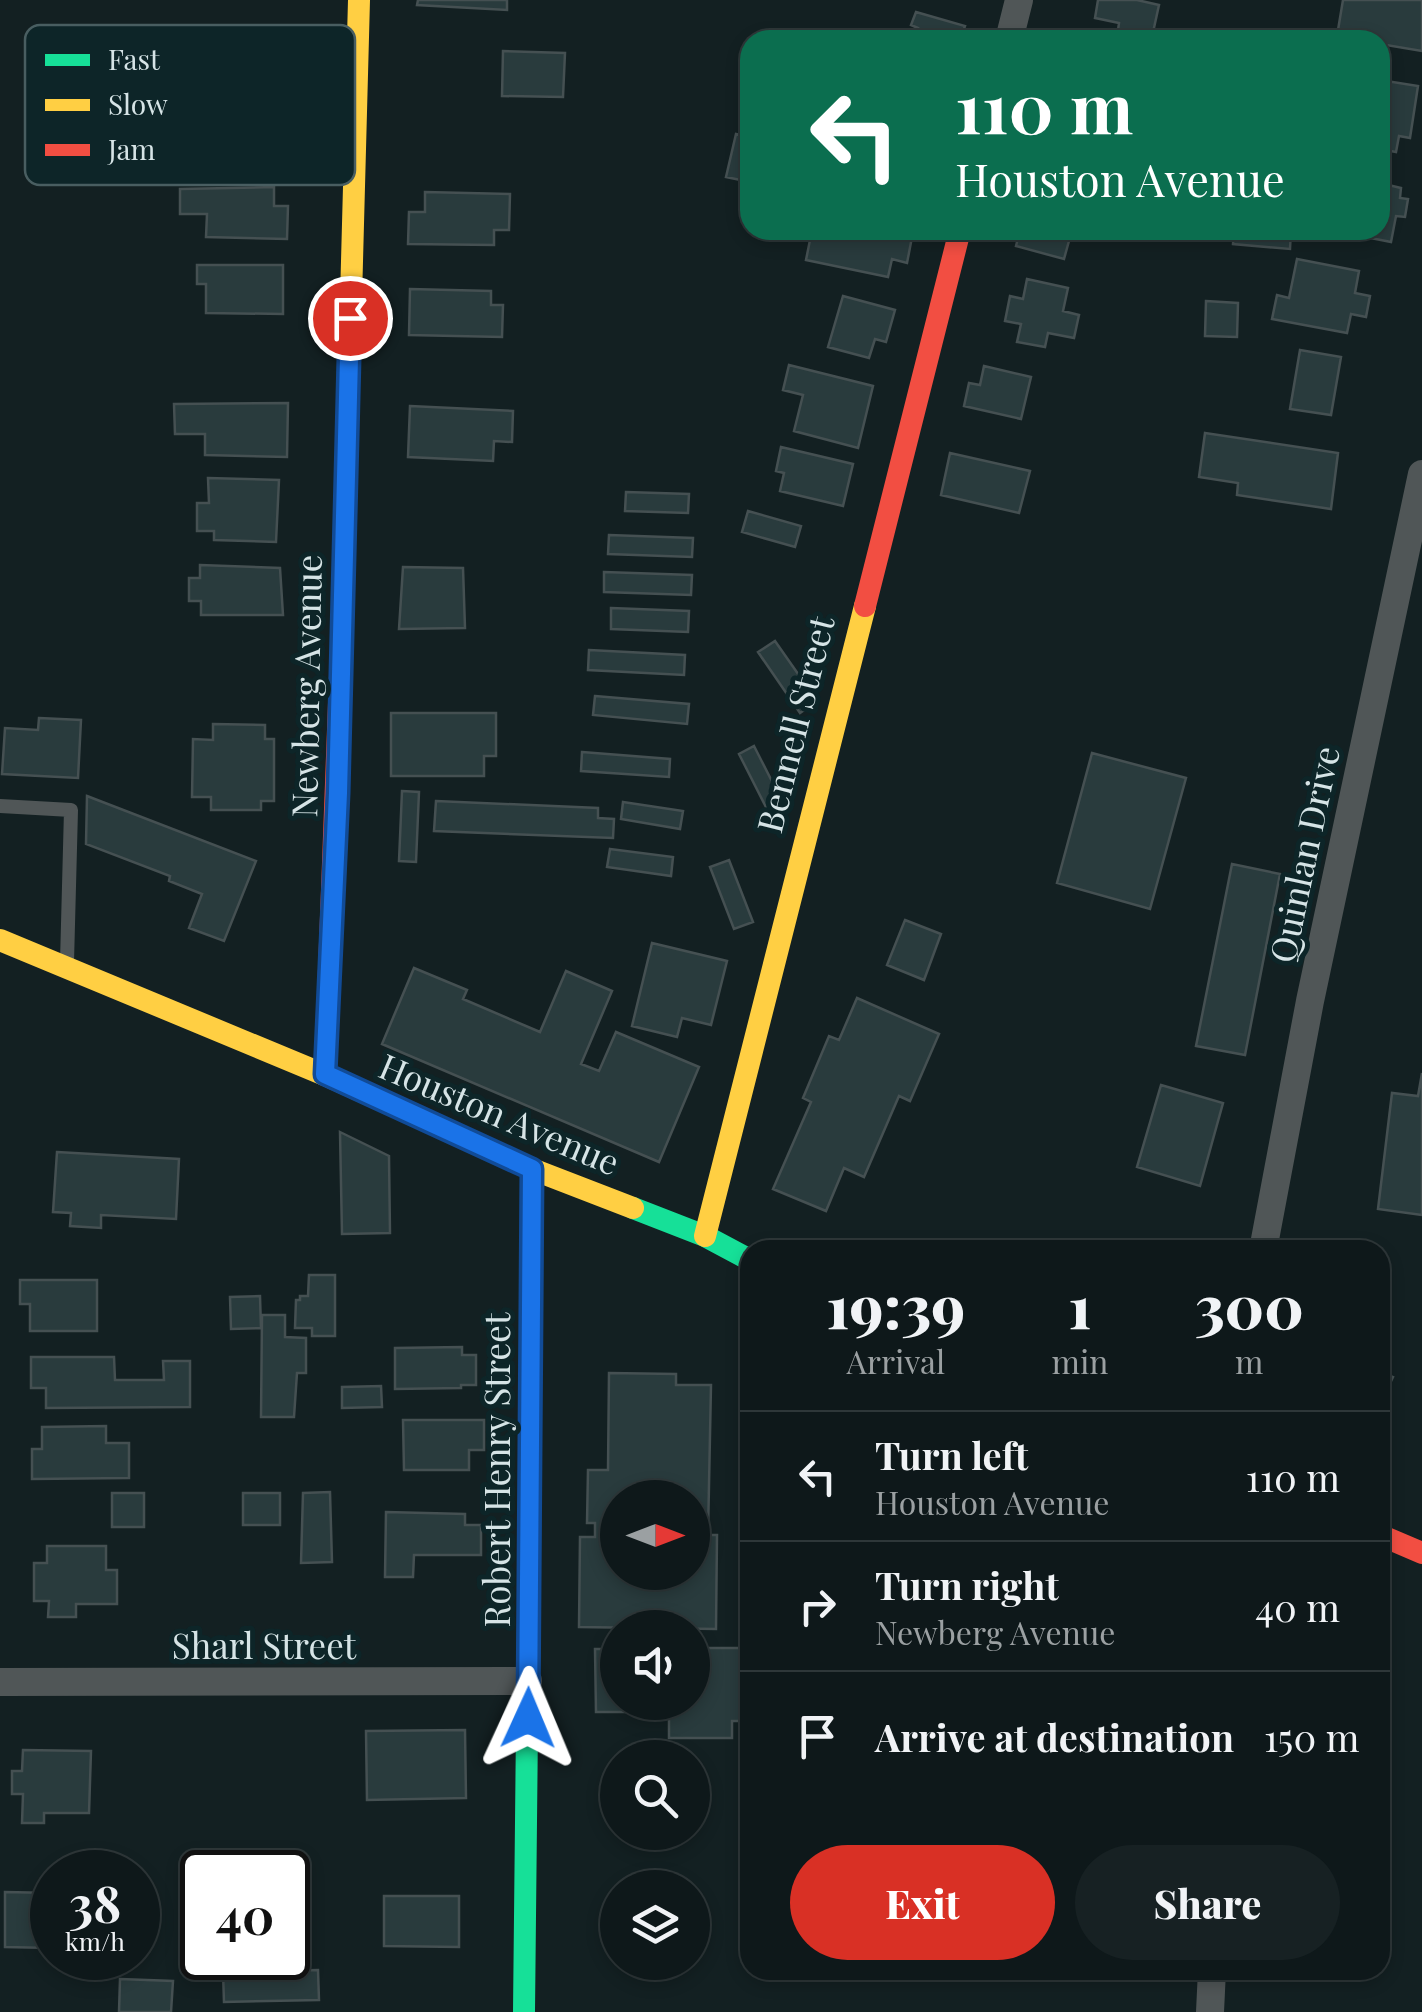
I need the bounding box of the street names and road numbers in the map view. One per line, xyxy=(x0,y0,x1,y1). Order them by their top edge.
street label: Newberg Avenue xyxy=(279,554,331,818)
street label: Bennell Street xyxy=(744,610,844,837)
street label: Quinlan Drive xyxy=(1257,741,1349,967)
street label: Houston Avenue xyxy=(373,1041,627,1185)
street label: Robert Henry Street xyxy=(472,1312,519,1627)
street label: Sharl Street xyxy=(172,1621,357,1668)

